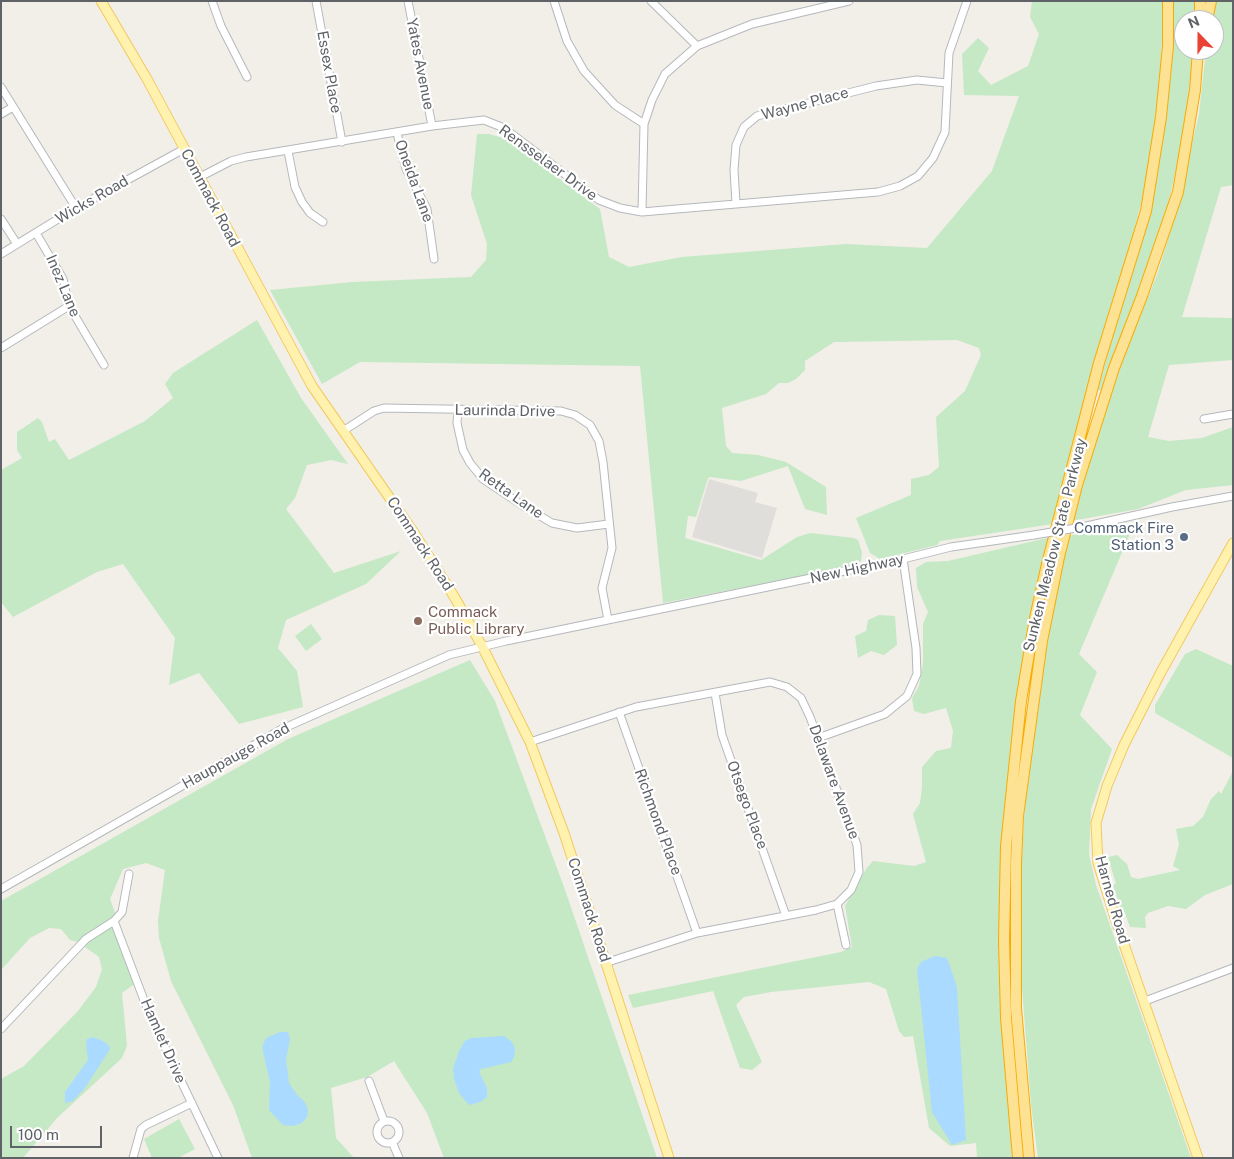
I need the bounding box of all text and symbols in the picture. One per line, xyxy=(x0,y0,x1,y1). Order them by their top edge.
north arrow xyxy=(1174,10,1224,60)
text: N xyxy=(1186,13,1202,31)
street label: Yates Avenue xyxy=(402,17,438,111)
street label: Essex Place xyxy=(313,29,345,115)
street label: Wayne Place xyxy=(759,84,851,124)
street label: Rensselaer Drive xyxy=(495,121,601,205)
street label: Oneida Lane xyxy=(391,137,437,225)
street label: Commack Road xyxy=(177,146,243,250)
street label: Wicks Road xyxy=(52,172,132,228)
street label: Inez Lane xyxy=(42,252,84,320)
street label: Laurinda Drive xyxy=(455,401,555,421)
street label: Sunken Meadow State Parkway xyxy=(1020,436,1090,654)
street label: Retta Lane xyxy=(475,465,547,523)
street label: Commack Road xyxy=(383,494,457,594)
place label: Commack Fire Station 3 xyxy=(1074,519,1174,554)
marker: Commack Fire Station 3 xyxy=(1178,531,1190,543)
street label: New Highway xyxy=(808,550,906,588)
place label: Commack Public Library xyxy=(428,603,525,638)
marker: Commack Public Library xyxy=(412,615,424,627)
street label: Hauppauge Road xyxy=(179,719,293,793)
street label: Delaware Avenue xyxy=(805,722,863,842)
street label: Otsego Place xyxy=(723,758,771,852)
street label: Richmond Place xyxy=(630,766,686,878)
street label: Harned Road xyxy=(1091,854,1133,946)
street label: Commack Road xyxy=(564,856,614,964)
street label: Hamlet Drive xyxy=(136,996,190,1086)
scale bar xyxy=(12,1116,105,1148)
text: 100 m xyxy=(18,1126,59,1143)

